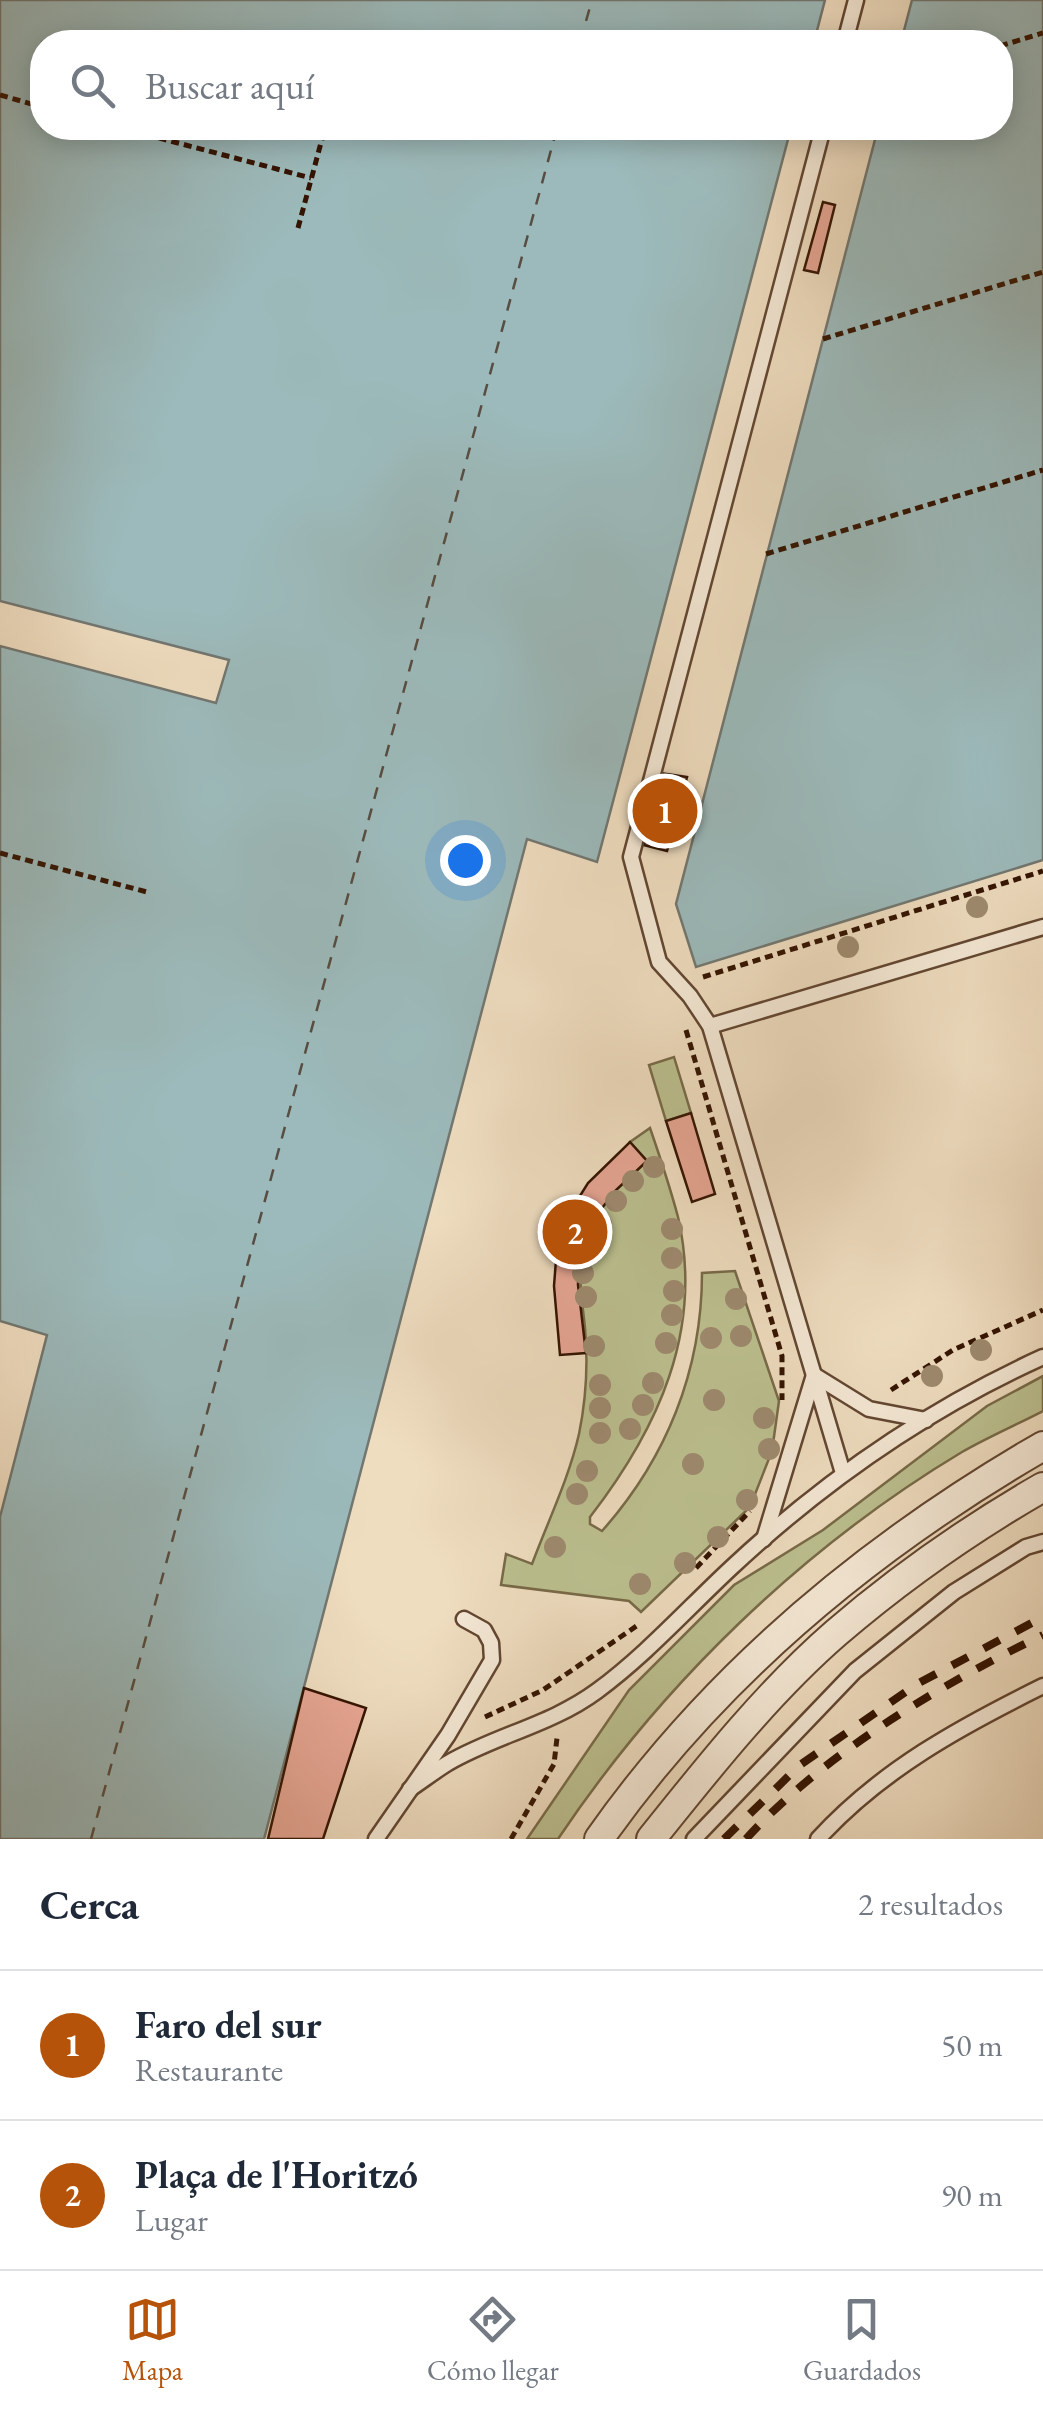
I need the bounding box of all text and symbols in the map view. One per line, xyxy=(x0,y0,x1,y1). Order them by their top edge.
search box xyxy=(30,30,1013,140)
icon: search xyxy=(65,58,120,113)
text: Buscar aquí xyxy=(145,61,314,110)
pin: 1 xyxy=(632,774,698,848)
your location xyxy=(440,835,491,886)
pin: 2 xyxy=(542,1194,608,1270)
text: Cerca xyxy=(40,1877,139,1932)
text: 2 resultados xyxy=(858,1883,1003,1925)
text: Faro del sur xyxy=(135,2000,321,2049)
text: 1 xyxy=(64,2024,81,2066)
text: 50 m xyxy=(941,2024,1003,2066)
text: Restaurante xyxy=(135,2049,283,2091)
text: Plaça de l'Horitzó xyxy=(135,2150,418,2199)
text: 2 xyxy=(64,2174,81,2216)
text: 90 m xyxy=(941,2174,1003,2216)
text: Lugar xyxy=(135,2199,208,2241)
tab: Mapa xyxy=(122,2292,183,2388)
tab: Cómo llegar xyxy=(427,2292,559,2388)
tab: Guardados xyxy=(803,2292,921,2388)

